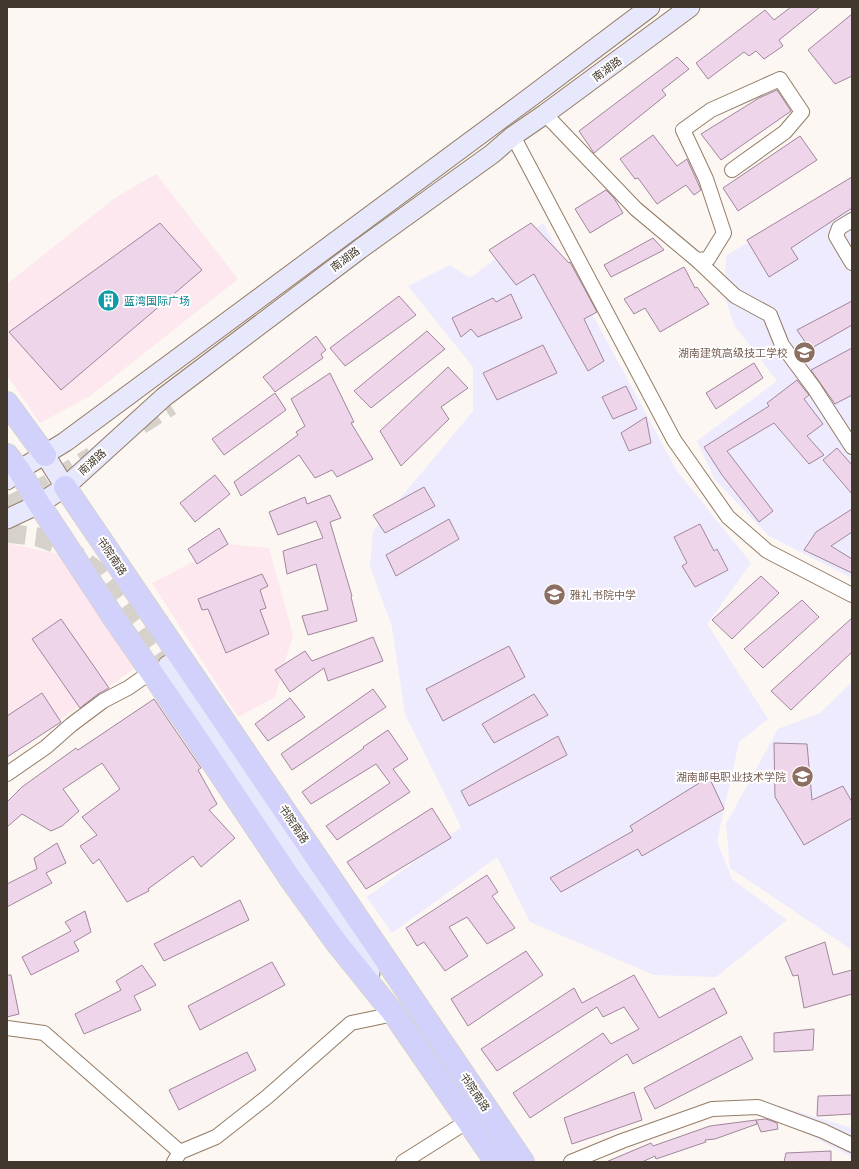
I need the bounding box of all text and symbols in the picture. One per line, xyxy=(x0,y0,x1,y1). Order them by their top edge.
street label: 南湖路 xyxy=(589,53,625,85)
street label: 南湖路 xyxy=(327,243,363,275)
building icon: 蓝湾国际广场 xyxy=(96,288,122,314)
place label: 蓝湾国际广场 xyxy=(124,293,190,309)
school or university icon: 湖南建筑高级技工学校 xyxy=(791,340,817,366)
place label: 湖南建筑高级技工学校 xyxy=(678,345,788,361)
street label: 南湖路 xyxy=(74,445,110,479)
street label: 书院南路 xyxy=(93,533,131,579)
school or university icon: 雅礼书院中学 xyxy=(541,582,567,608)
place label: 雅礼书院中学 xyxy=(570,587,636,603)
school or university icon: 湖南邮电职业技术学院 xyxy=(789,764,815,790)
place label: 湖南邮电职业技术学院 xyxy=(676,769,786,785)
street label: 书院南路 xyxy=(275,801,313,847)
street label: 书院南路 xyxy=(456,1069,494,1115)

